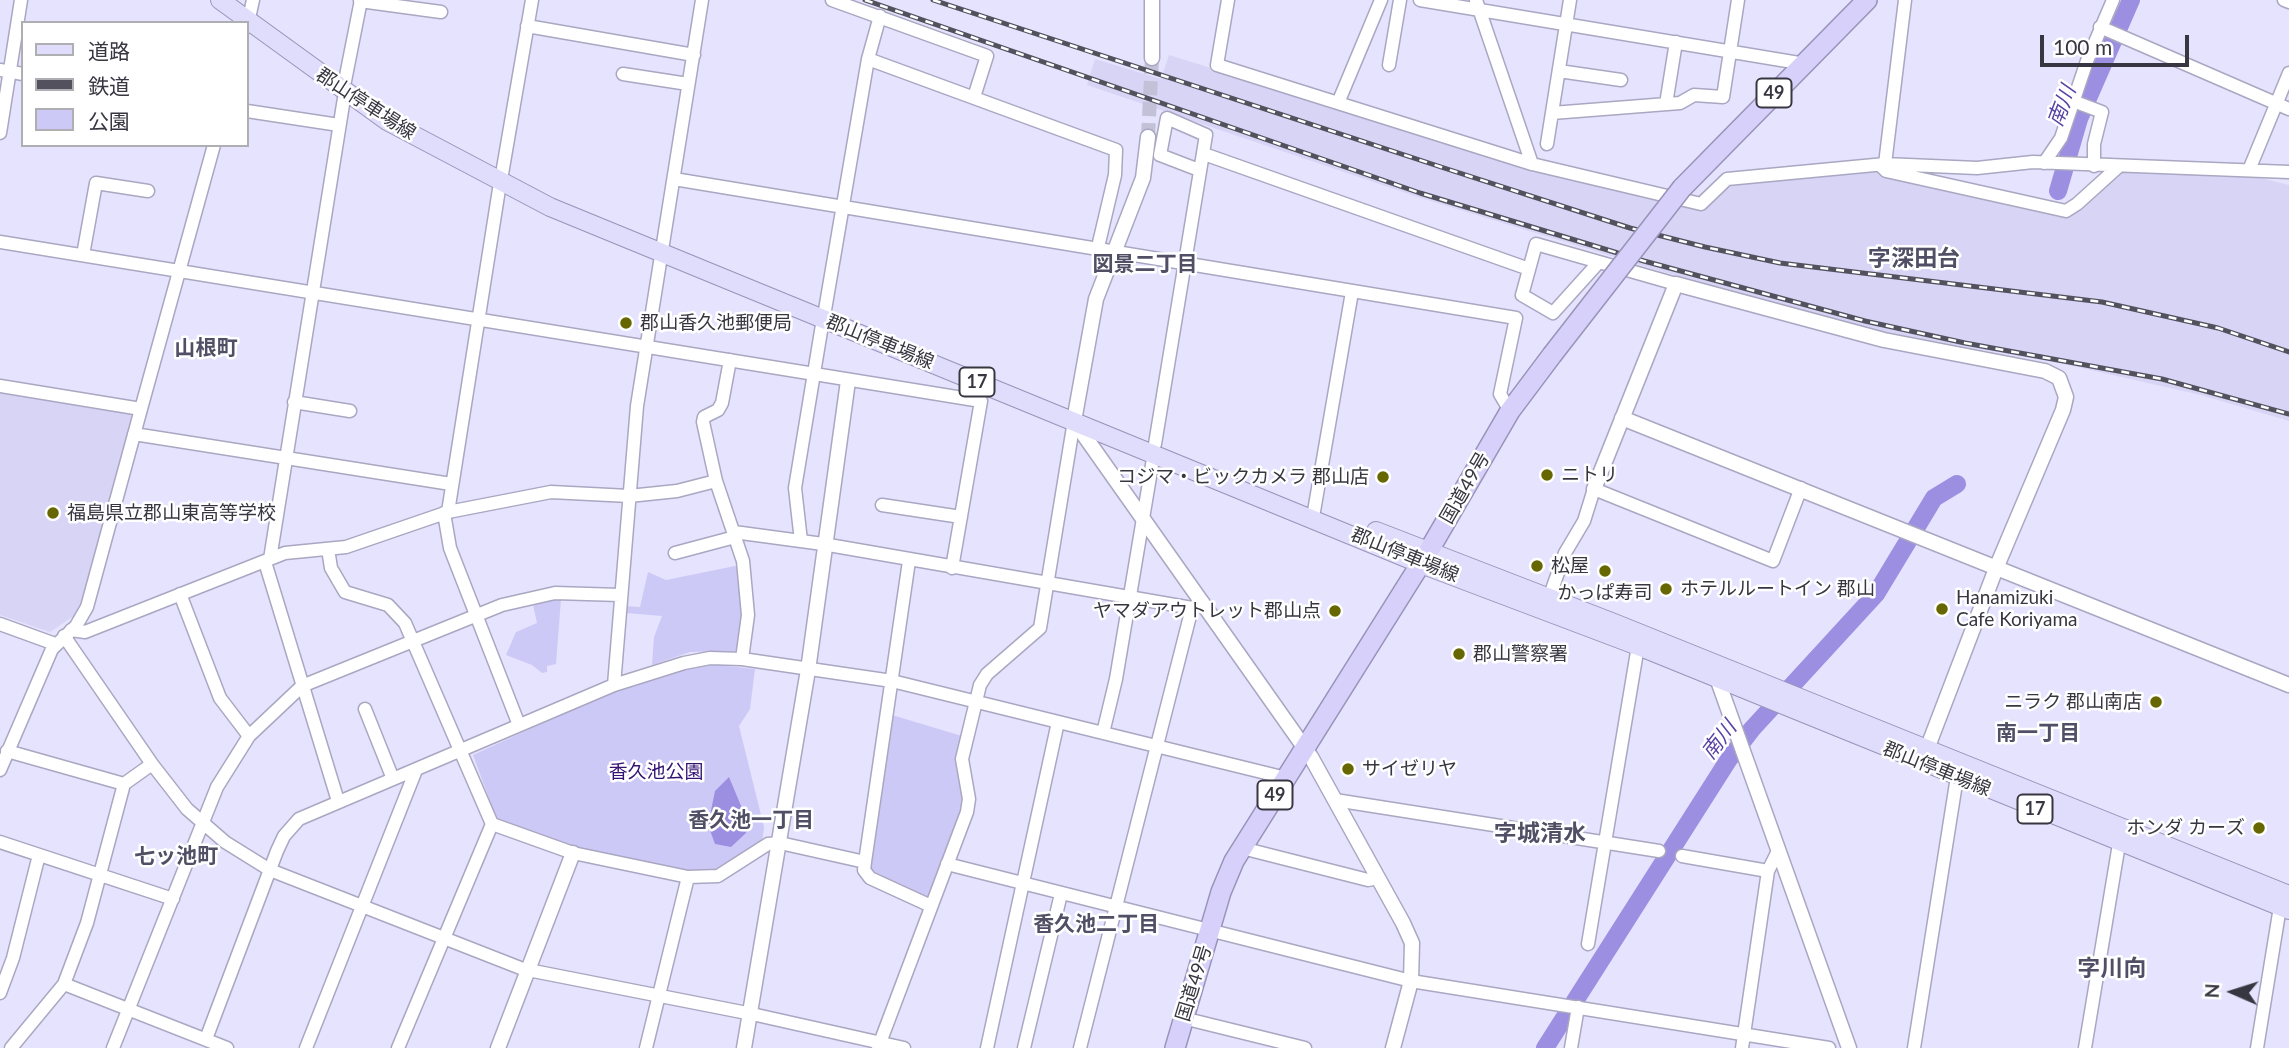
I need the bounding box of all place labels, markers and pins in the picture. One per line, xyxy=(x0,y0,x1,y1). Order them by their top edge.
place label: 郡山香久池郵便局 xyxy=(640,312,792,334)
marker: 郡山香久池郵便局 xyxy=(618,315,634,331)
place label: ニトリ xyxy=(1561,464,1618,486)
place label: コジマ・ビックカメラ 郡山店 xyxy=(1117,466,1369,488)
marker: ニトリ xyxy=(1539,467,1555,483)
marker: コジマ・ビックカメラ 郡山店 xyxy=(1375,469,1391,485)
place label: 福島県立郡山東高等学校 xyxy=(67,502,276,524)
marker: 福島県立郡山東高等学校 xyxy=(45,505,61,521)
place label: 松屋 xyxy=(1551,555,1589,577)
marker: 松屋 xyxy=(1529,558,1545,574)
marker: かっぱ寿司 xyxy=(1597,563,1613,579)
place label: ホテルルートイン 郡山 xyxy=(1680,578,1875,600)
marker: ホテルルートイン 郡山 xyxy=(1658,581,1674,597)
place label: かっぱ寿司 xyxy=(1558,582,1652,604)
place label: Hanamizuki Cafe Koriyama xyxy=(1956,587,2077,631)
place label: ヤマダアウトレット郡山点 xyxy=(1093,600,1321,622)
marker: Hanamizuki Cafe Koriyama xyxy=(1934,601,1950,617)
marker: ヤマダアウトレット郡山点 xyxy=(1327,603,1343,619)
place label: 郡山警察署 xyxy=(1473,643,1568,665)
marker: 郡山警察署 xyxy=(1451,646,1467,662)
place label: ニラク 郡山南店 xyxy=(2004,691,2142,713)
marker: ニラク 郡山南店 xyxy=(2148,694,2164,710)
place label: サイゼリヤ xyxy=(1362,758,1457,780)
marker: サイゼリヤ xyxy=(1340,761,1356,777)
place label: ホンダ カーズ xyxy=(2126,817,2245,839)
marker: ホンダ カーズ xyxy=(2251,820,2267,836)

